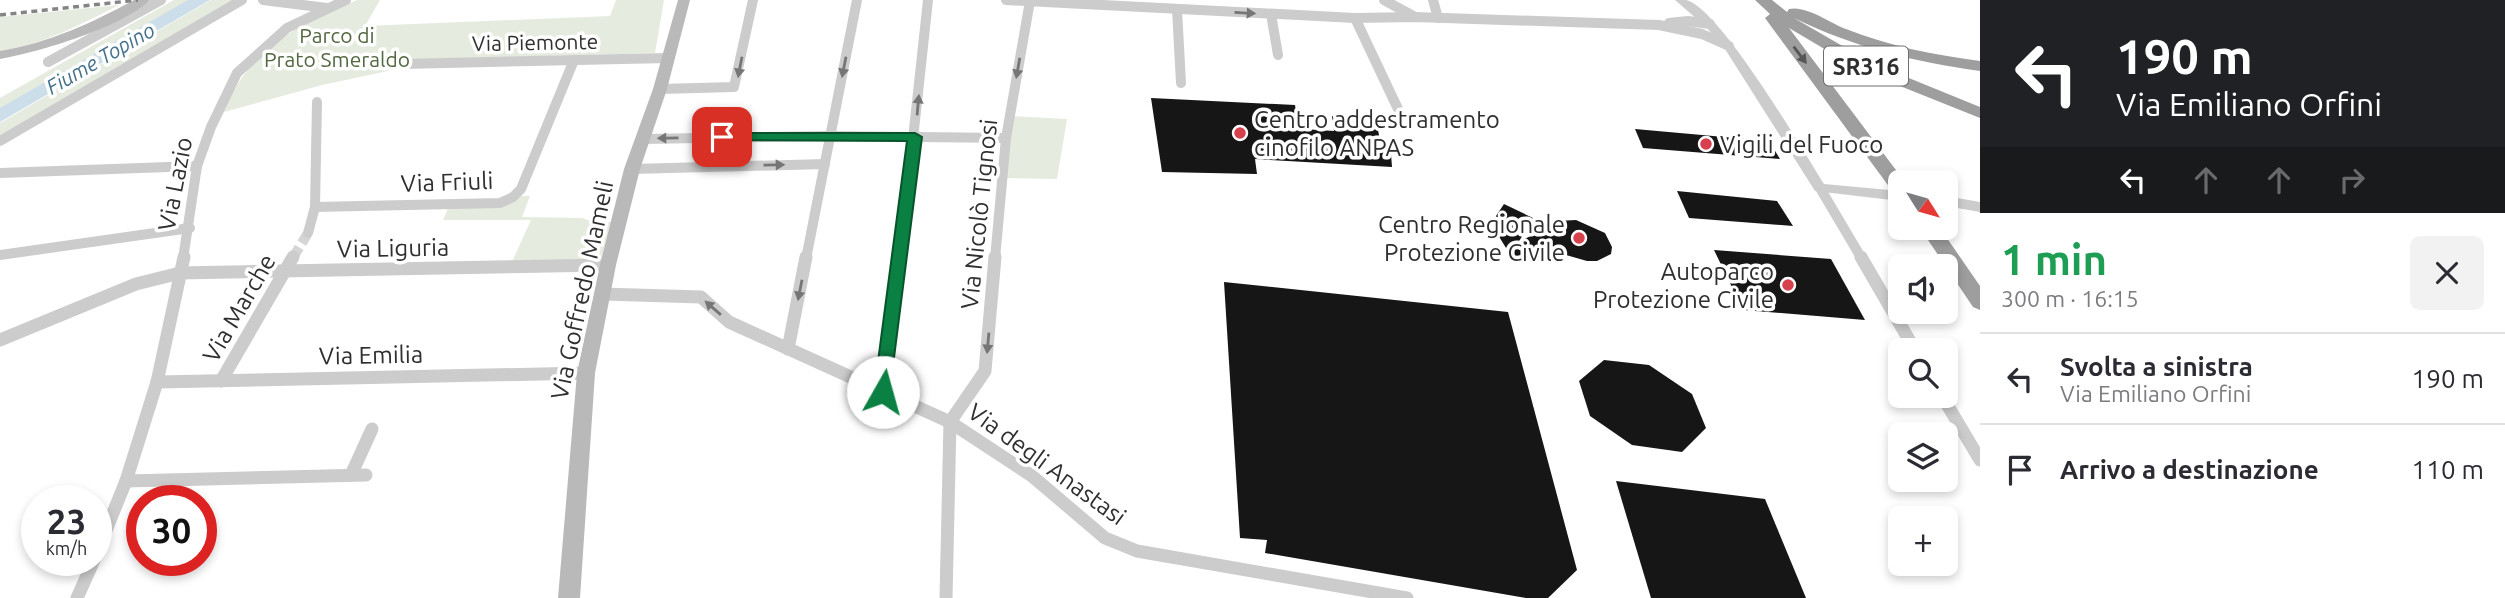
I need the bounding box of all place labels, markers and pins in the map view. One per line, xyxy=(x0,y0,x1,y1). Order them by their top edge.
place label: Centro addestramento cinofilo ANPAS xyxy=(1254,106,1500,161)
pin xyxy=(692,107,752,167)
marker: Centro addestramento cinofilo ANPAS xyxy=(1232,125,1248,141)
place label: Vigili del Fuoco xyxy=(1720,131,1883,158)
marker: Vigili del Fuoco xyxy=(1698,136,1714,152)
place label: Centro Regionale Protezione Civile xyxy=(1378,211,1565,266)
marker: Centro Regionale Protezione Civile xyxy=(1571,230,1587,246)
place label: Autoparco Protezione Civile xyxy=(1593,258,1774,313)
marker: Autoparco Protezione Civile xyxy=(1780,277,1796,293)

